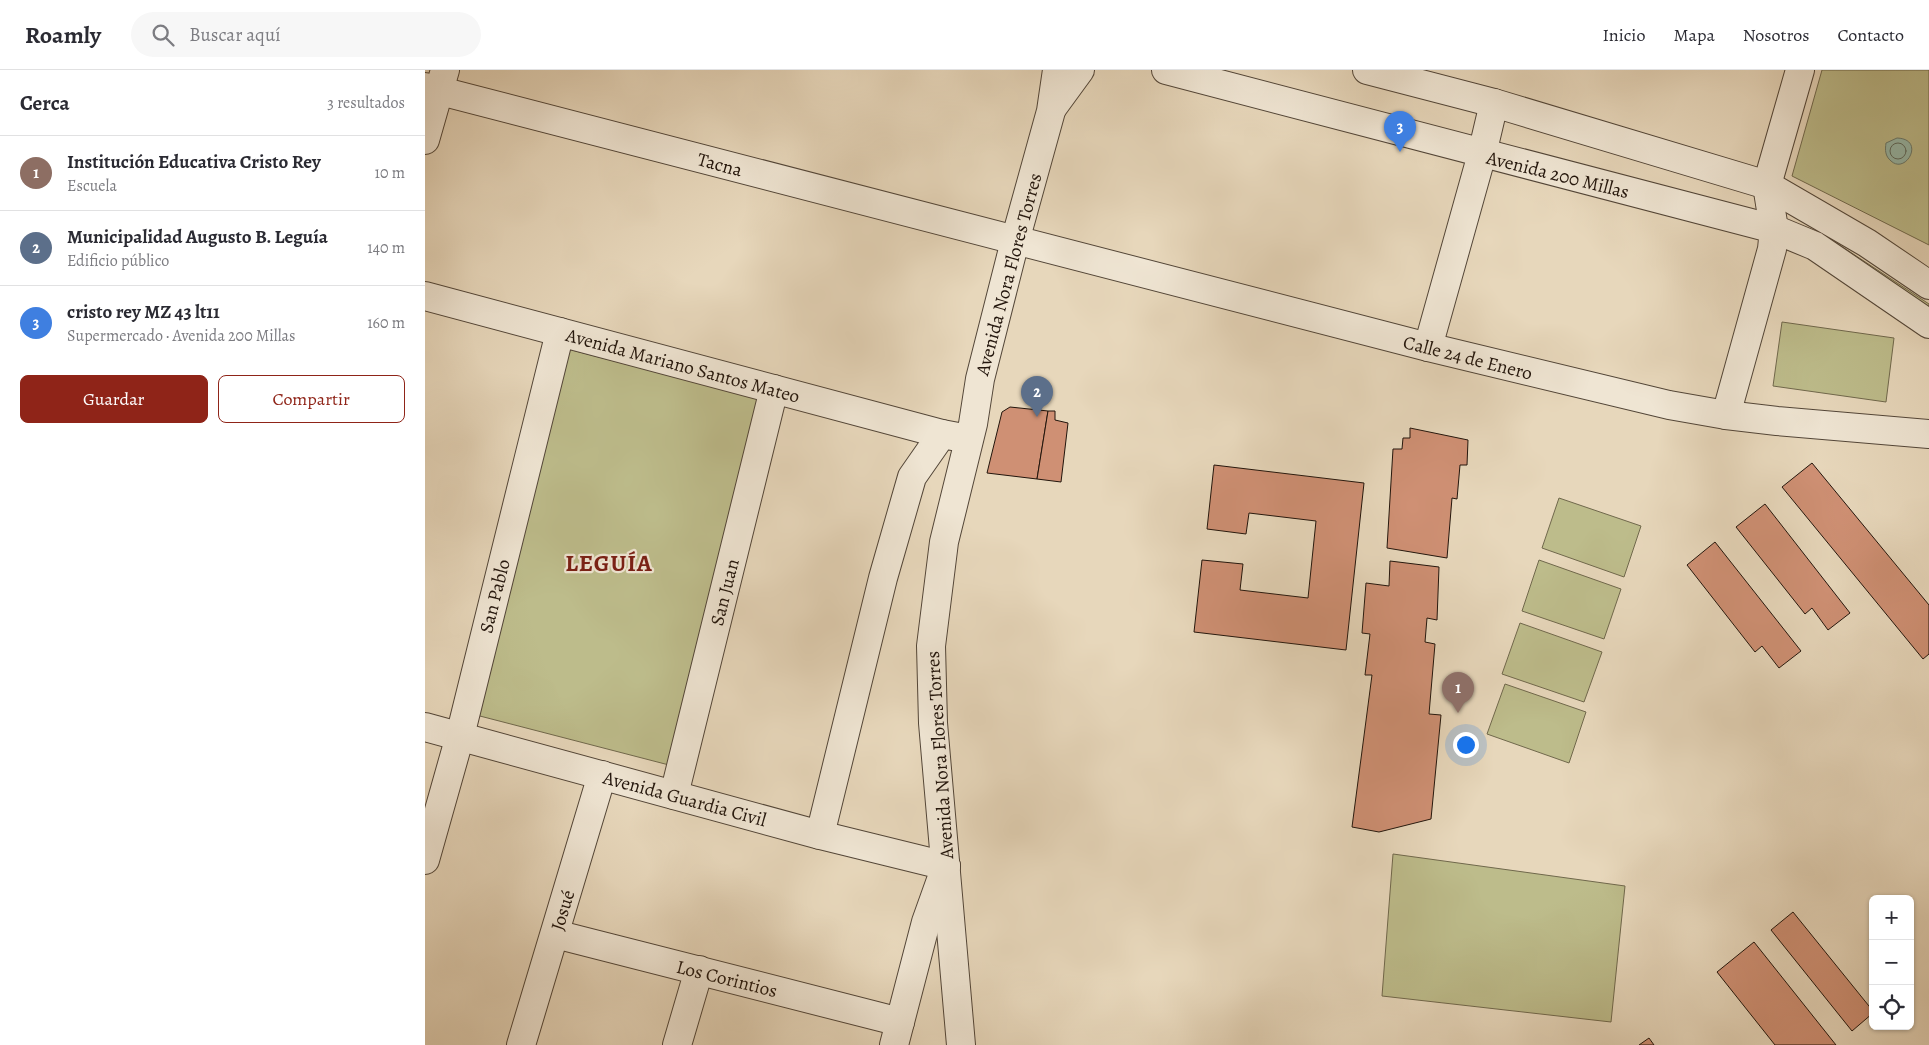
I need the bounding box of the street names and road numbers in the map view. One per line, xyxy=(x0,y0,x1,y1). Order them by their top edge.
street label: Avenida 200 Millas xyxy=(1483,144,1632,205)
street label: Tacna xyxy=(694,147,745,183)
street label: Avenida Nora Flores Torres xyxy=(969,170,1048,379)
street label: Avenida Mariano Santos Mateo xyxy=(562,322,802,410)
street label: Calle 24 de Enero xyxy=(1400,329,1535,387)
street label: San Juan xyxy=(704,556,746,628)
street label: San Pablo xyxy=(473,557,517,636)
street label: Avenida Nora Flores Torres xyxy=(920,650,960,861)
street label: Avenida Guardia Civil xyxy=(599,764,770,833)
street label: Josué xyxy=(544,887,581,934)
street label: Los Corintios xyxy=(674,954,780,1004)

